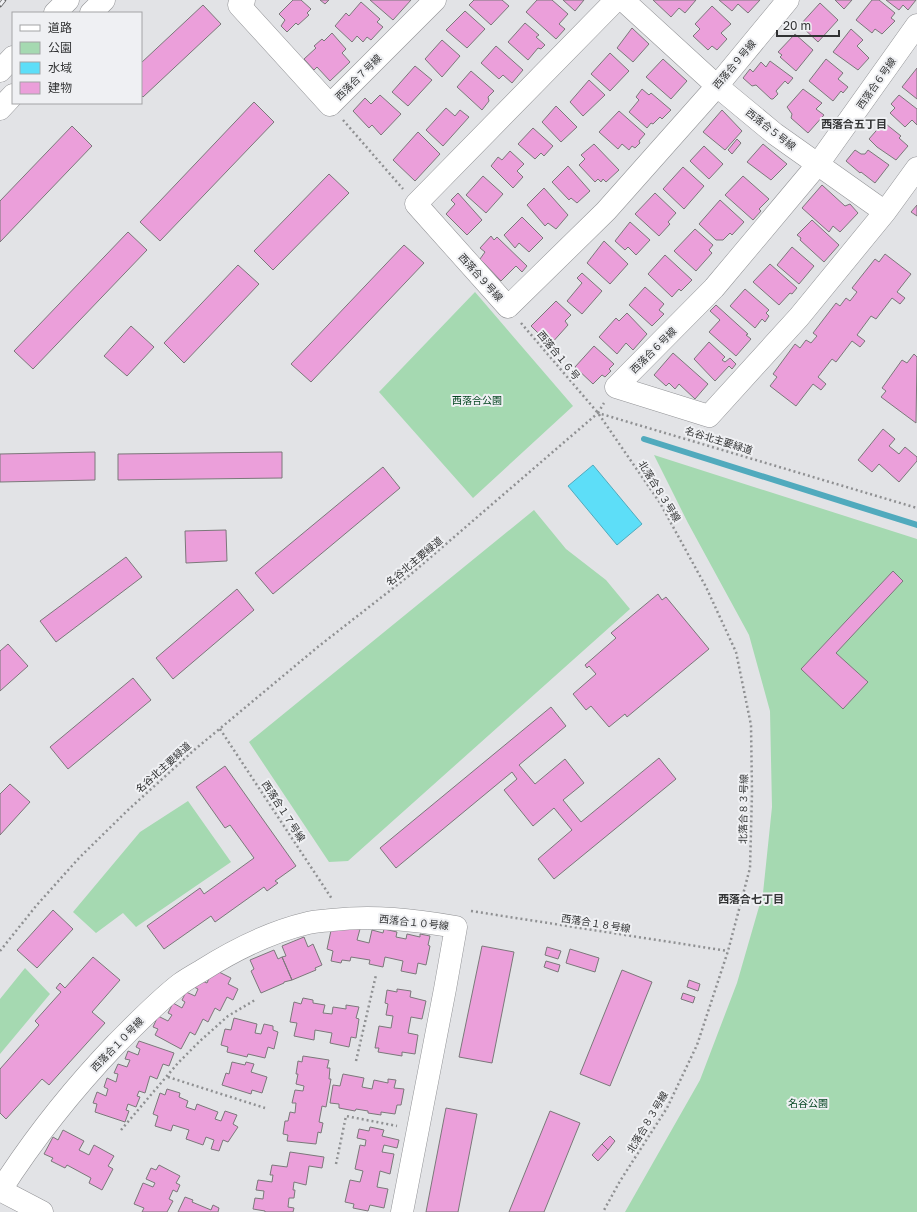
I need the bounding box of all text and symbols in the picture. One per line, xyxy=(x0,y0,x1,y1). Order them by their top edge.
legend xyxy=(12,12,142,104)
scale bar xyxy=(777,12,839,38)
text: 20 m xyxy=(783,18,811,33)
text: 道路 xyxy=(48,20,72,35)
street label: 西落合９号線 xyxy=(710,37,758,91)
text: 公園 xyxy=(48,40,72,55)
street label: 西落合７号線 xyxy=(333,52,383,102)
street label: 西落合６号線 xyxy=(854,55,898,111)
text: 水域 xyxy=(48,60,72,75)
text: 建物 xyxy=(48,80,72,95)
street label: 西落合５号線 xyxy=(744,106,798,152)
district label: 西落合五丁目 xyxy=(821,117,887,130)
street label: 西落合９号線 xyxy=(456,251,506,303)
street label: 西落合６号線 xyxy=(628,325,678,375)
street label: 西落合１６号 xyxy=(535,328,583,382)
park label: 西落合公園 xyxy=(452,394,502,406)
street label: 名谷北主要緑道 xyxy=(684,424,754,456)
street label: 北落合８３号線 xyxy=(636,458,684,524)
street label: 名谷北主要緑道 xyxy=(383,534,445,588)
street label: 名谷北主要緑道 xyxy=(133,739,193,795)
street label: 北落合８３号線 xyxy=(736,774,750,844)
street label: 西落合１７号線 xyxy=(260,778,308,844)
district label: 西落合七丁目 xyxy=(718,892,784,905)
street label: 西落合１０号線 xyxy=(379,912,449,932)
street label: 西落合１８号線 xyxy=(560,912,632,934)
street label: 西落合１０号線 xyxy=(88,1015,146,1073)
street label: 北落合８３号線 xyxy=(624,1089,670,1155)
park label: 名谷公園 xyxy=(788,1097,828,1109)

